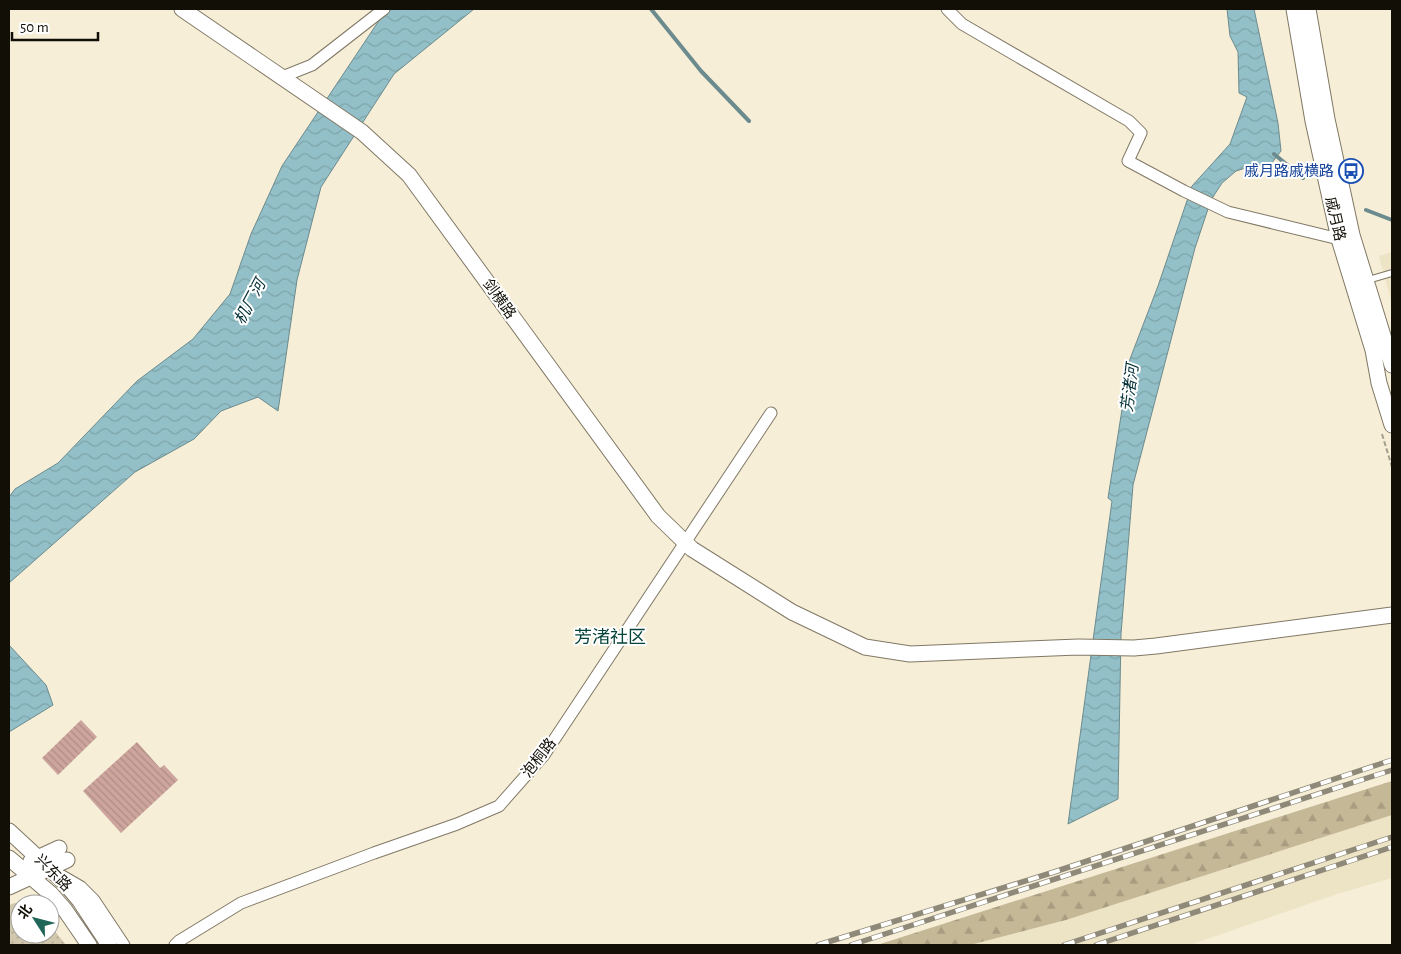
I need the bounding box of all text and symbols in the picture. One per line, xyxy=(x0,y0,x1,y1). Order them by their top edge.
scale bar xyxy=(12,10,99,42)
text: 50 m xyxy=(20,20,49,35)
bus stop icon: 戚月路戚横路 xyxy=(1338,158,1364,184)
place label: 戚月路戚横路 xyxy=(1244,162,1334,179)
street label: 戚月路 xyxy=(1323,195,1349,243)
water label: 机厂河 xyxy=(231,274,270,327)
street label: 剑横路 xyxy=(480,275,520,322)
water label: 芳渚河 xyxy=(1118,360,1141,413)
district label: 芳渚社区 xyxy=(574,627,646,647)
street label: 泡桐路 xyxy=(518,735,559,780)
street label: 兴东路 xyxy=(32,851,75,894)
north arrow xyxy=(10,894,60,944)
text: 北 xyxy=(15,902,35,922)

